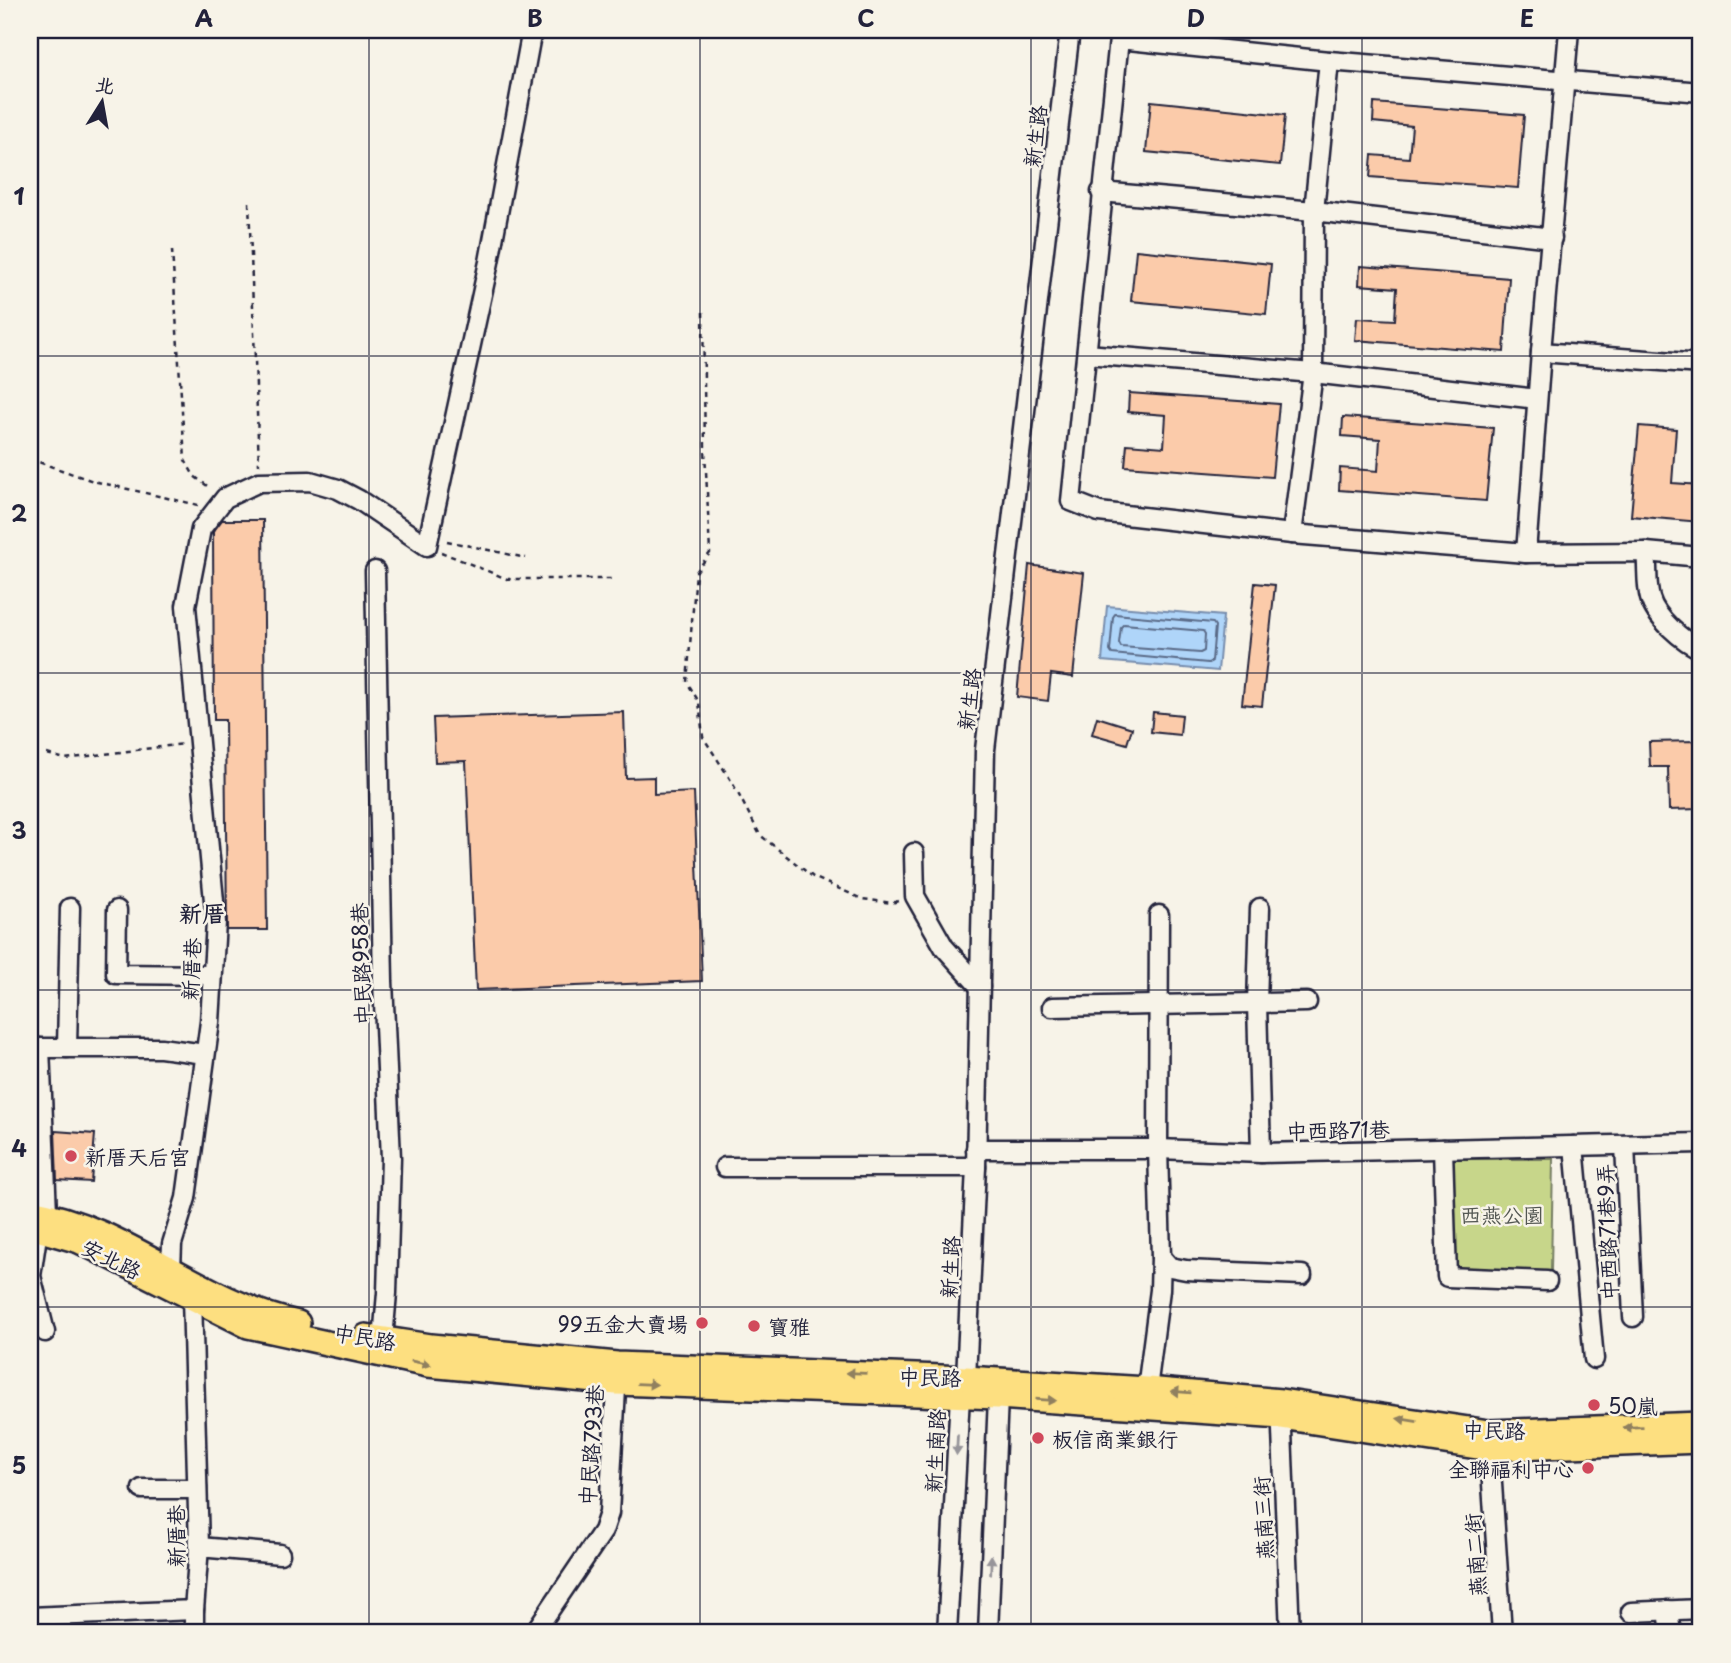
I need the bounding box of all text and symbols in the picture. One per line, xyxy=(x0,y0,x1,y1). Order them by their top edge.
text: A xyxy=(195,0,213,35)
text: B xyxy=(527,0,543,35)
text: C xyxy=(857,0,875,35)
text: D xyxy=(1187,0,1205,35)
text: E xyxy=(1520,0,1534,35)
north arrow xyxy=(66,66,136,136)
text: 北 xyxy=(93,69,117,100)
street label: 新生路 xyxy=(1014,103,1054,169)
text: 1 xyxy=(14,178,25,213)
text: 2 xyxy=(11,495,27,530)
street label: 新生路 xyxy=(948,666,988,732)
text: 3 xyxy=(11,812,27,847)
district label: 新厝 xyxy=(179,895,225,930)
street label: 中民路958巷 xyxy=(342,902,378,1026)
street label: 新厝巷 xyxy=(172,937,208,1001)
street label: 中西路71巷 xyxy=(1286,1112,1390,1146)
text: 4 xyxy=(11,1130,27,1165)
place label: 新厝天后宮 xyxy=(85,1140,190,1172)
marker: 新厝天后宮 xyxy=(63,1148,79,1164)
street label: 中西路71巷9弄 xyxy=(1588,1163,1624,1301)
park label: 西燕公園 xyxy=(1460,1198,1544,1230)
street label: 安北路 xyxy=(77,1230,147,1286)
street label: 新生路 xyxy=(931,1235,967,1299)
place label: 99五金大賣場 xyxy=(557,1307,688,1339)
place label: 寶雅 xyxy=(768,1310,810,1342)
street label: 中民路 xyxy=(331,1315,399,1357)
marker: 99五金大賣場 xyxy=(694,1315,710,1331)
marker: 寶雅 xyxy=(746,1318,762,1334)
one-way arrow xyxy=(410,1358,432,1369)
street label: 中民路 xyxy=(898,1359,962,1393)
one-way arrow xyxy=(845,1368,867,1379)
one-way arrow xyxy=(636,1378,658,1390)
street label: 中民路793巷 xyxy=(570,1383,610,1507)
one-way arrow xyxy=(1170,1386,1192,1397)
place label: 50嵐 xyxy=(1608,1389,1658,1421)
one-way arrow xyxy=(1035,1395,1057,1406)
marker: 50嵐 xyxy=(1586,1397,1602,1413)
street label: 新生南路 xyxy=(916,1408,952,1494)
street label: 中民路 xyxy=(1462,1412,1526,1446)
one-way arrow xyxy=(1395,1414,1417,1425)
one-way arrow xyxy=(1622,1421,1644,1432)
place label: 板信商業銀行 xyxy=(1052,1422,1178,1454)
marker: 板信商業銀行 xyxy=(1030,1430,1046,1446)
one-way arrow xyxy=(951,1434,962,1456)
text: 5 xyxy=(12,1447,26,1482)
place label: 全聯福利中心 xyxy=(1448,1452,1574,1484)
marker: 全聯福利中心 xyxy=(1580,1460,1596,1476)
street label: 燕南三街 xyxy=(1244,1475,1280,1561)
street label: 新厝巷 xyxy=(159,1505,191,1568)
street label: 燕南二街 xyxy=(1455,1512,1493,1598)
one-way arrow xyxy=(986,1554,997,1576)

